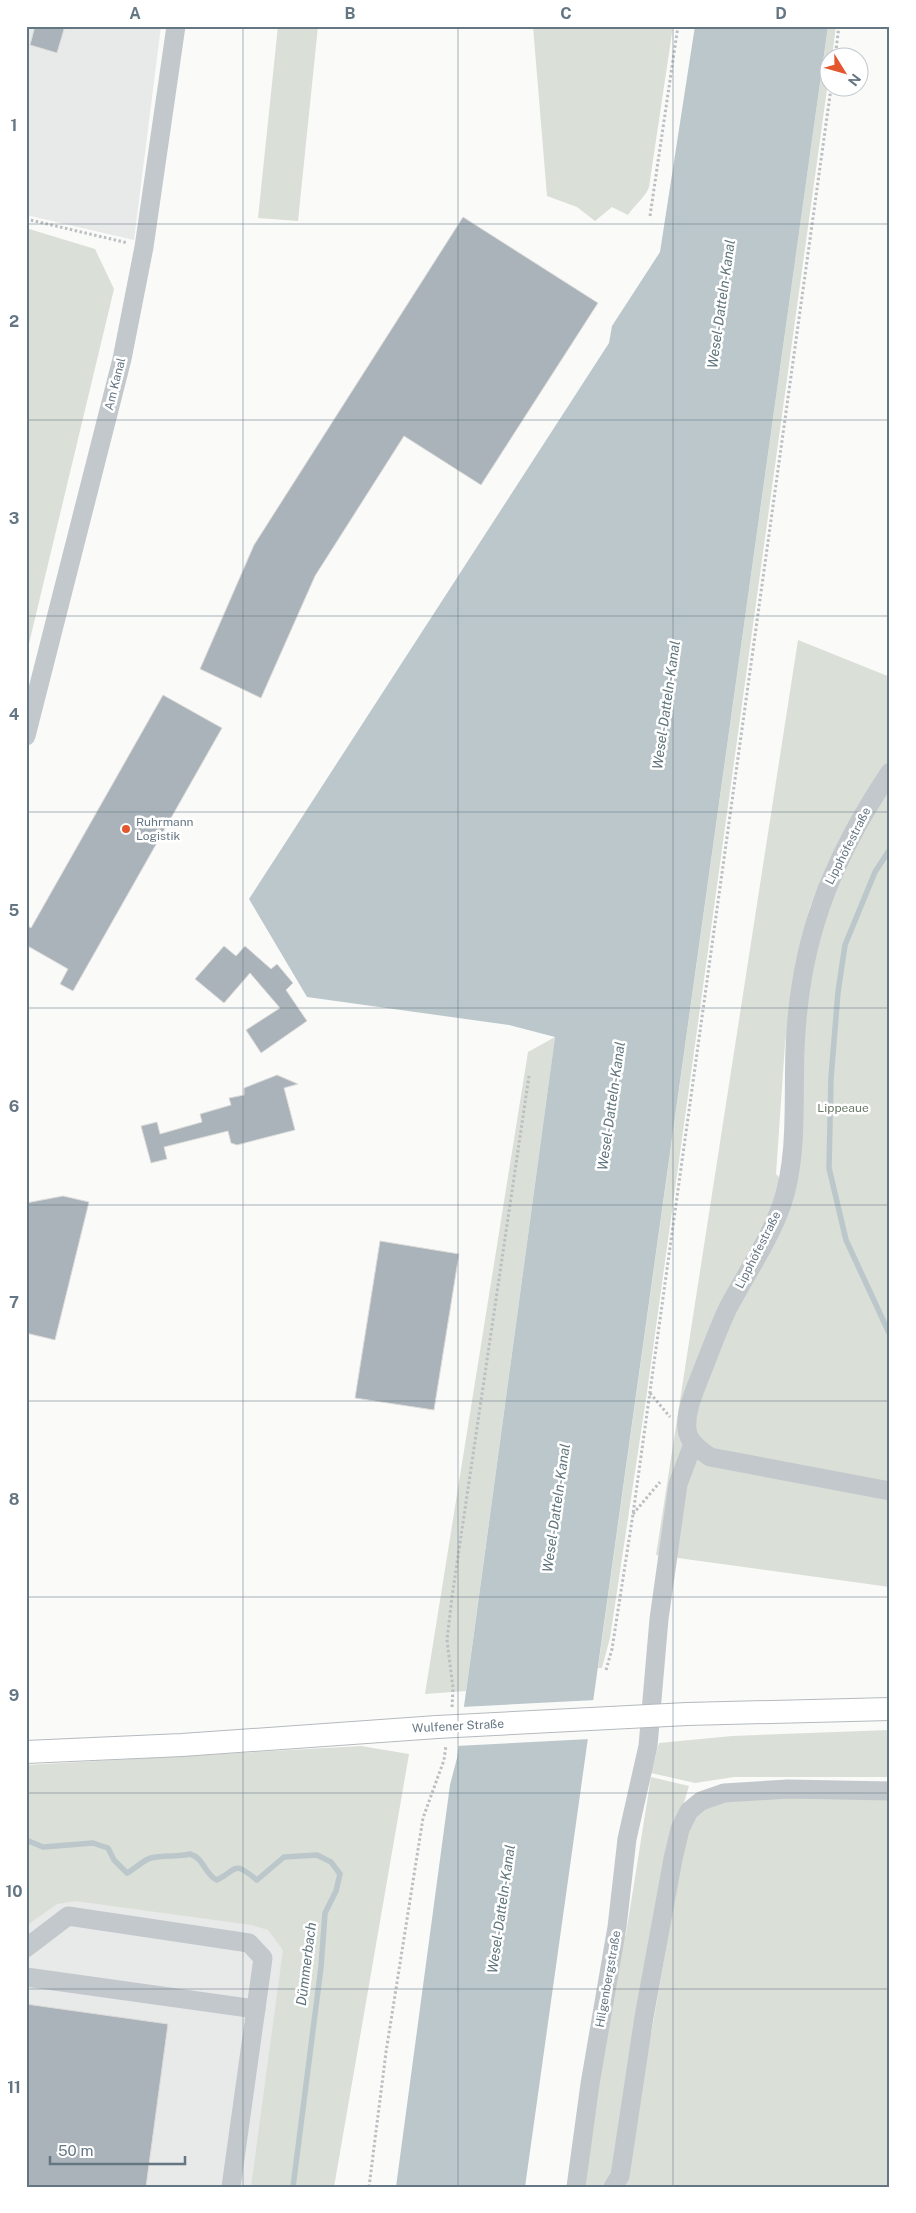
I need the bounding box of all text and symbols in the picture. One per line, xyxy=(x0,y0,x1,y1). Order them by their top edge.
text: A xyxy=(129,4,141,23)
text: B xyxy=(345,4,356,23)
text: C xyxy=(560,4,572,23)
text: D xyxy=(775,4,787,23)
north arrow xyxy=(818,48,868,98)
text: N xyxy=(845,71,864,89)
text: 1 xyxy=(11,116,17,135)
water label: Wesel-Datteln-Kanal xyxy=(704,239,738,369)
text: 2 xyxy=(9,312,19,331)
street label: Am Kanal xyxy=(102,356,128,412)
text: 3 xyxy=(9,509,19,528)
water label: Wesel-Datteln-Kanal xyxy=(649,640,683,770)
text: 4 xyxy=(9,705,20,724)
street label: Lipphöfestraße xyxy=(823,805,874,887)
place label: Ruhrmann Logistik xyxy=(136,815,194,843)
marker: Ruhrmann Logistik xyxy=(120,823,132,835)
text: 5 xyxy=(9,901,20,920)
water label: Wesel-Datteln-Kanal xyxy=(594,1041,628,1171)
text: 6 xyxy=(9,1097,19,1116)
park label: Lippeaue xyxy=(817,1101,869,1115)
street label: Lipphöfestraße xyxy=(733,1209,784,1291)
text: 7 xyxy=(9,1293,19,1312)
water label: Wesel-Datteln-Kanal xyxy=(539,1443,573,1573)
text: 8 xyxy=(9,1490,20,1509)
text: 9 xyxy=(9,1686,19,1705)
street label: Wulfener Straße xyxy=(412,1717,505,1735)
water label: Wesel-Datteln-Kanal xyxy=(484,1844,518,1974)
text: 10 xyxy=(5,1882,23,1901)
water label: Dümmerbach xyxy=(293,1921,319,2007)
street label: Hilgenbergstraße xyxy=(593,1929,623,2029)
text: 11 xyxy=(7,2078,21,2097)
scale bar xyxy=(50,2133,185,2165)
text: 50 m xyxy=(58,2142,93,2159)

